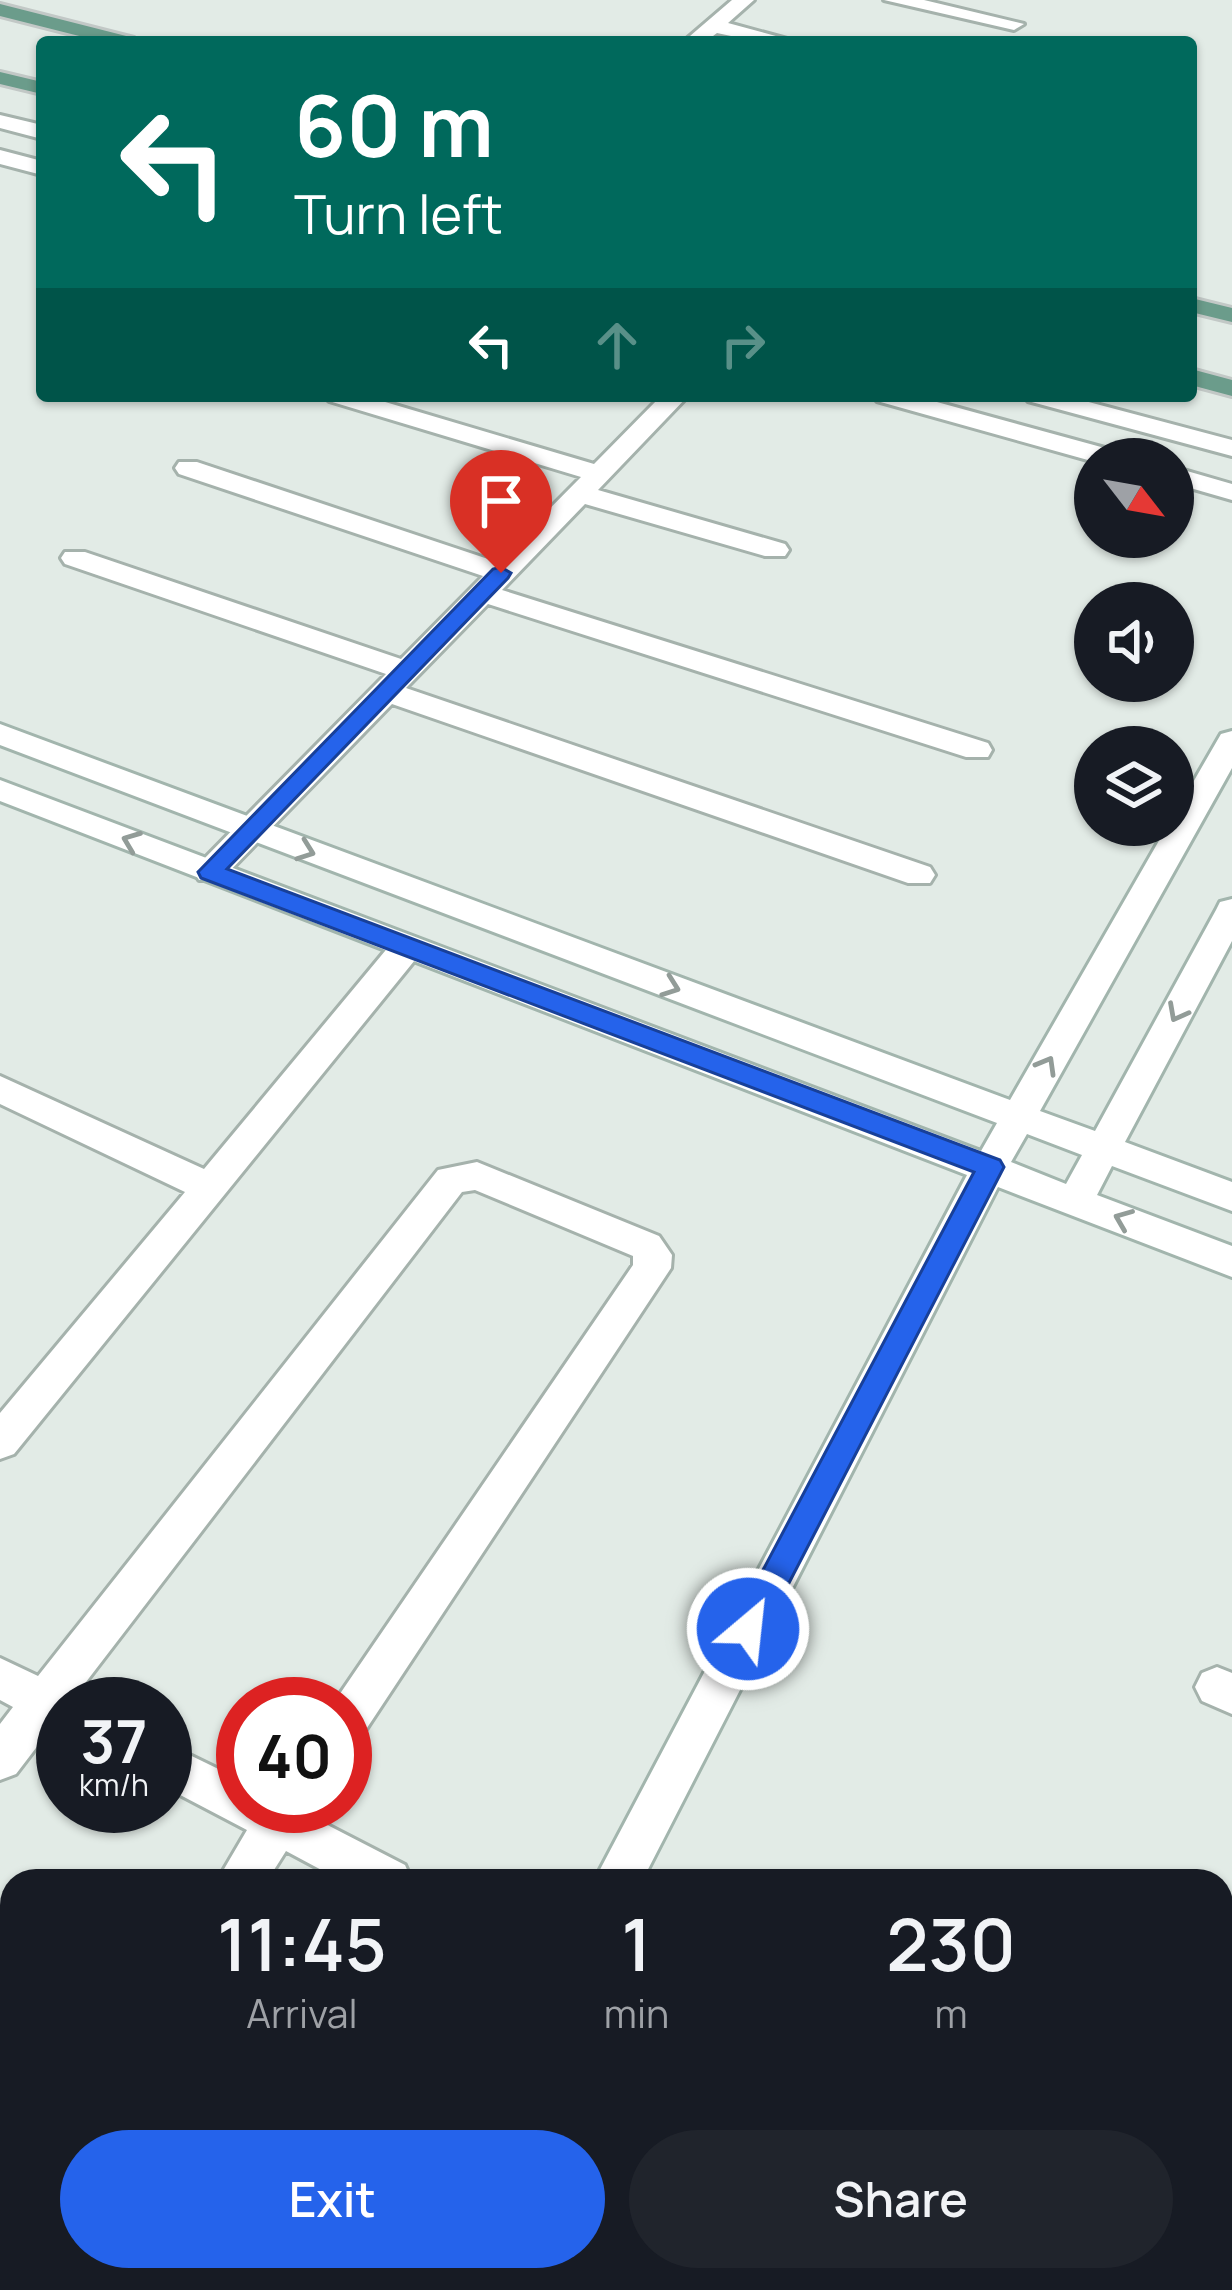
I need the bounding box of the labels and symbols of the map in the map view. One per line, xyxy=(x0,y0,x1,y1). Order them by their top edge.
north arrow xyxy=(1074,438,1194,558)
pin xyxy=(450,450,552,573)
one-way arrow xyxy=(121,831,142,855)
one-way arrow xyxy=(294,836,315,861)
one-way arrow xyxy=(659,973,680,997)
one-way arrow xyxy=(1168,1001,1191,1022)
one-way arrow xyxy=(1033,1056,1056,1078)
one-way arrow xyxy=(1114,1208,1135,1233)
position arrow xyxy=(685,1566,811,1692)
speed limit sign: 40 xyxy=(216,1677,372,1833)

